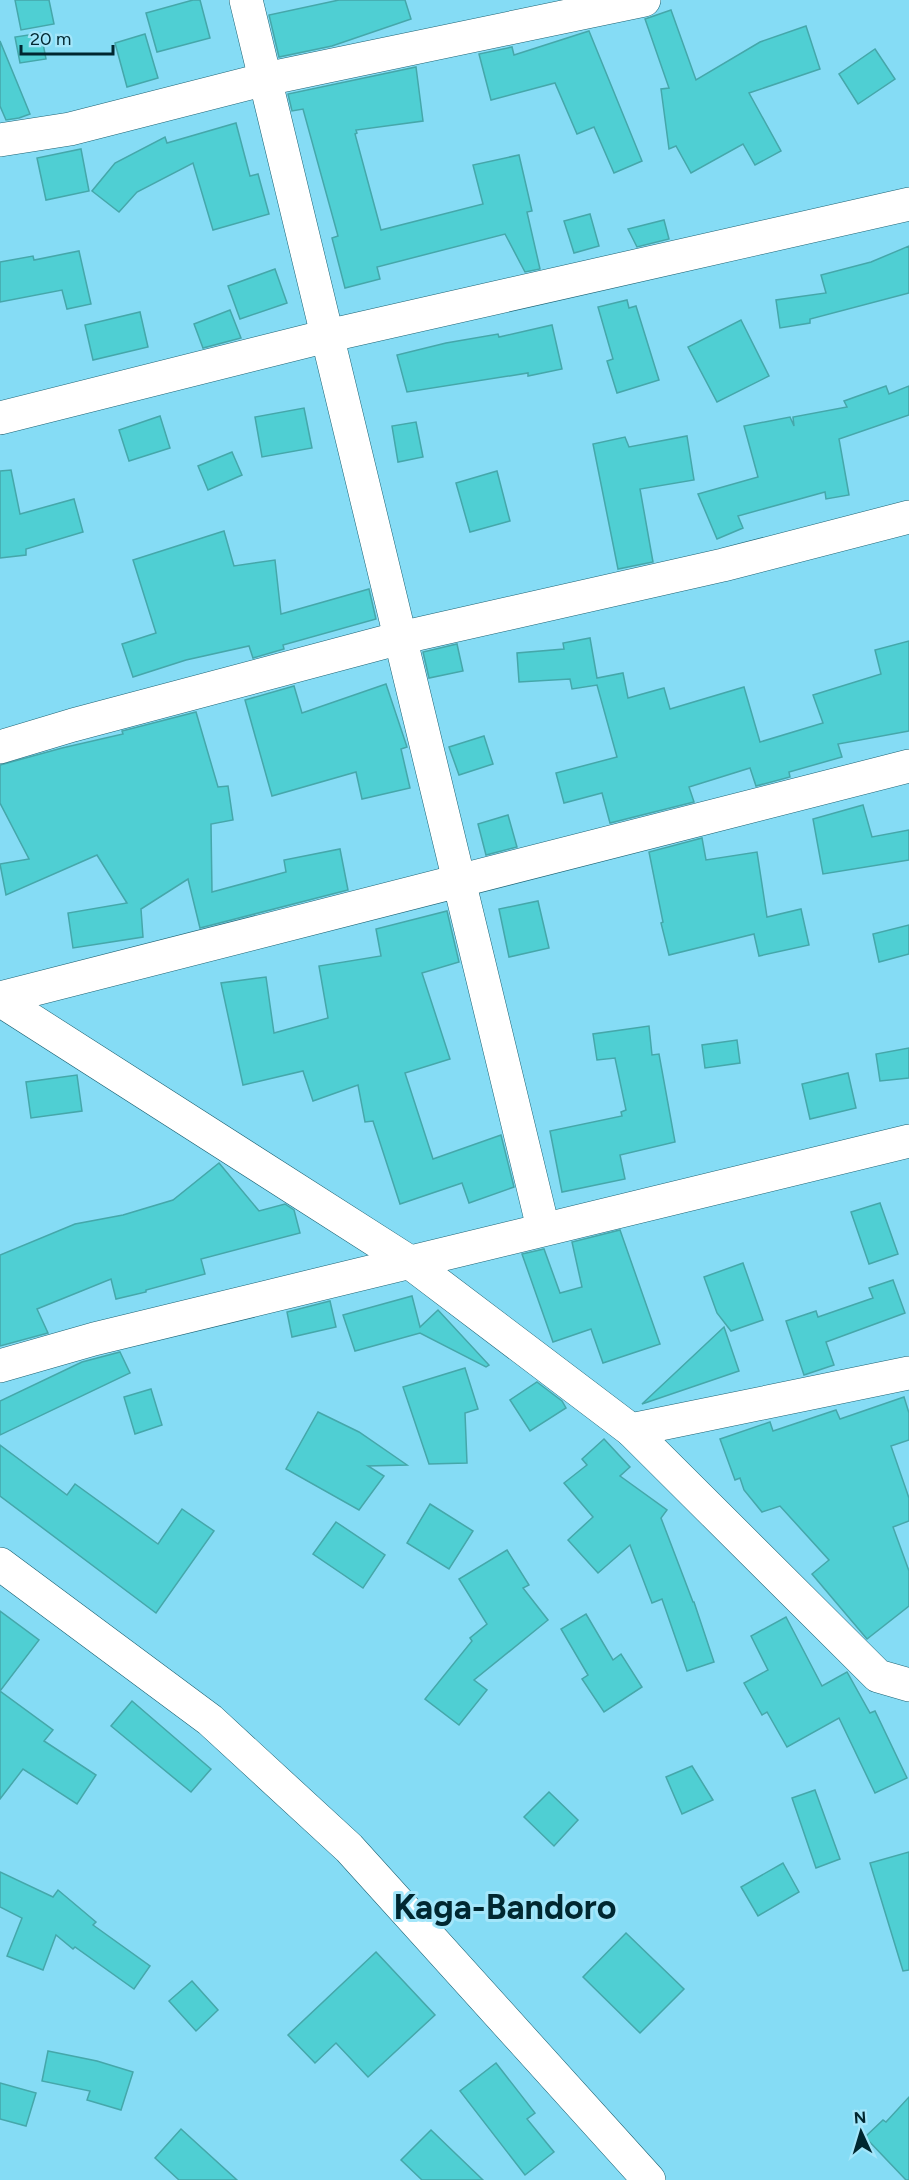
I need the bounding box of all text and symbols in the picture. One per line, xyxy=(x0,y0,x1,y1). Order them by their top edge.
scale bar xyxy=(21,18,112,56)
text: 20 m xyxy=(30,28,71,50)
district label: Kaga-Bandoro xyxy=(393,1887,617,1928)
north arrow xyxy=(831,2102,891,2162)
text: N xyxy=(853,2108,867,2127)

